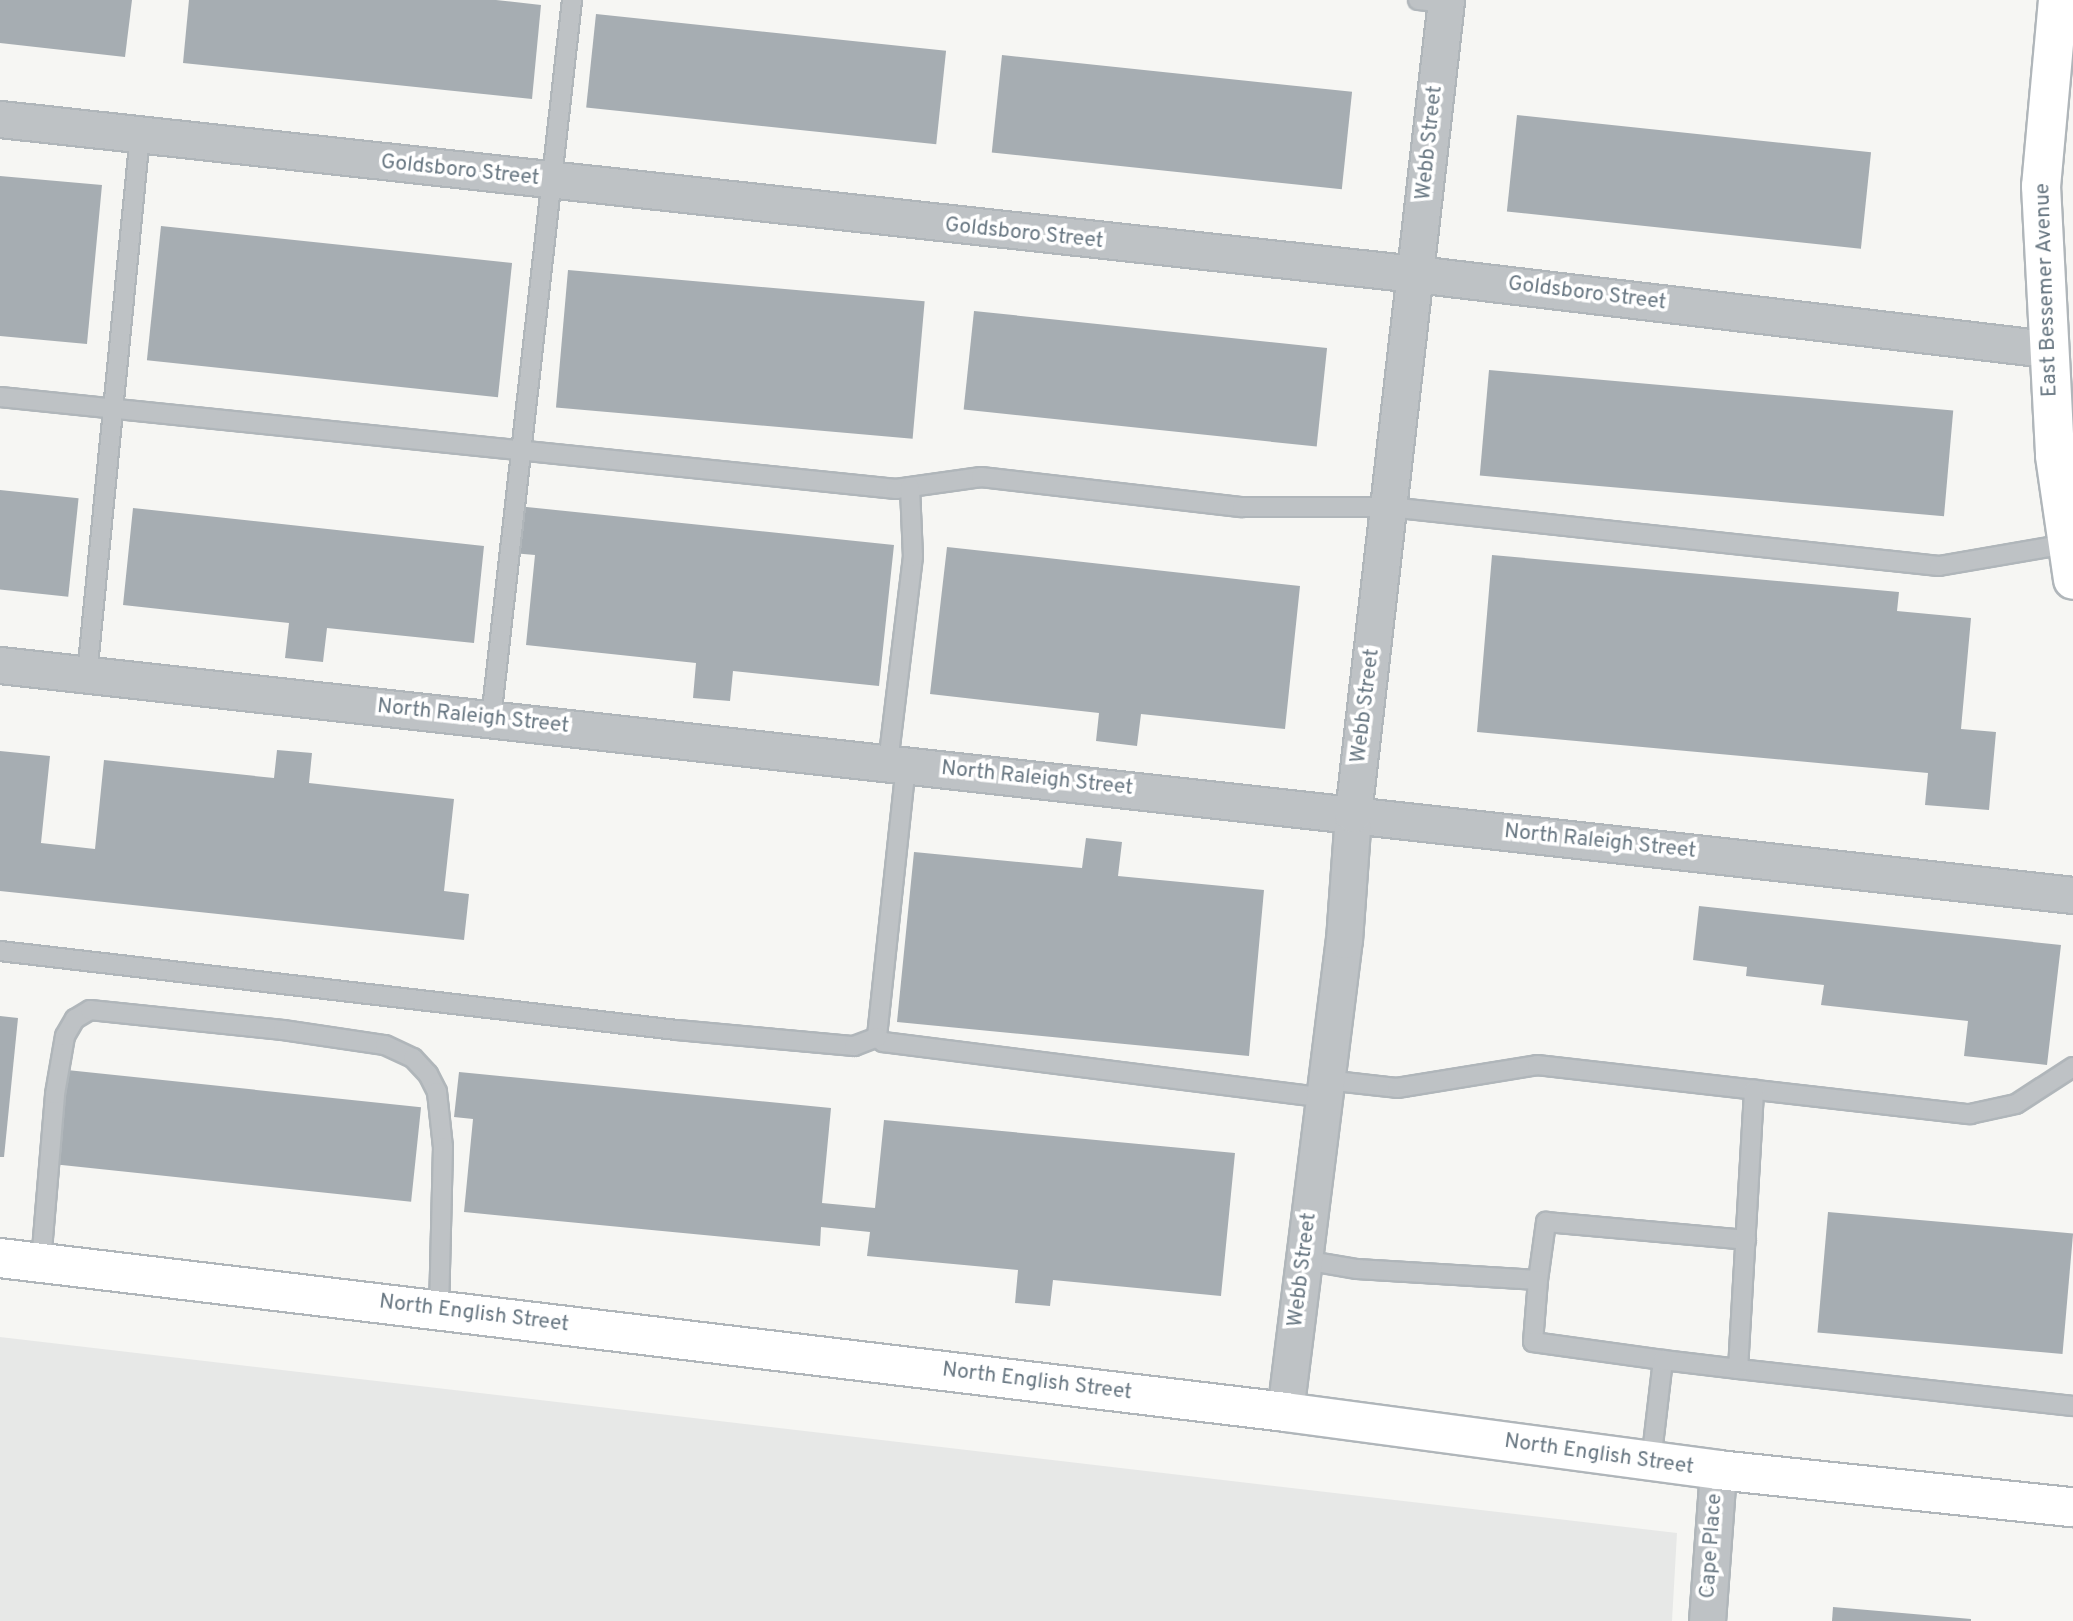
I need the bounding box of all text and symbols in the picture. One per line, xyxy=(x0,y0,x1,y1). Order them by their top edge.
street label: Webb Street xyxy=(1411,85,1449,201)
street label: Goldsboro Street xyxy=(380,150,540,192)
street label: East Bessemer Avenue xyxy=(2031,182,2063,398)
street label: Goldsboro Street xyxy=(944,213,1104,255)
street label: Goldsboro Street xyxy=(1506,272,1668,316)
street label: Webb Street xyxy=(1346,647,1386,765)
street label: North Raleigh Street xyxy=(376,694,570,740)
street label: North Raleigh Street xyxy=(940,756,1134,802)
street label: North Raleigh Street xyxy=(1503,819,1697,865)
street label: Webb Street xyxy=(1283,1211,1323,1329)
street label: North English Street xyxy=(378,1290,570,1338)
street label: North English Street xyxy=(941,1358,1133,1406)
street label: North English Street xyxy=(1503,1429,1695,1481)
street label: Cape Place xyxy=(1696,1493,1728,1599)

